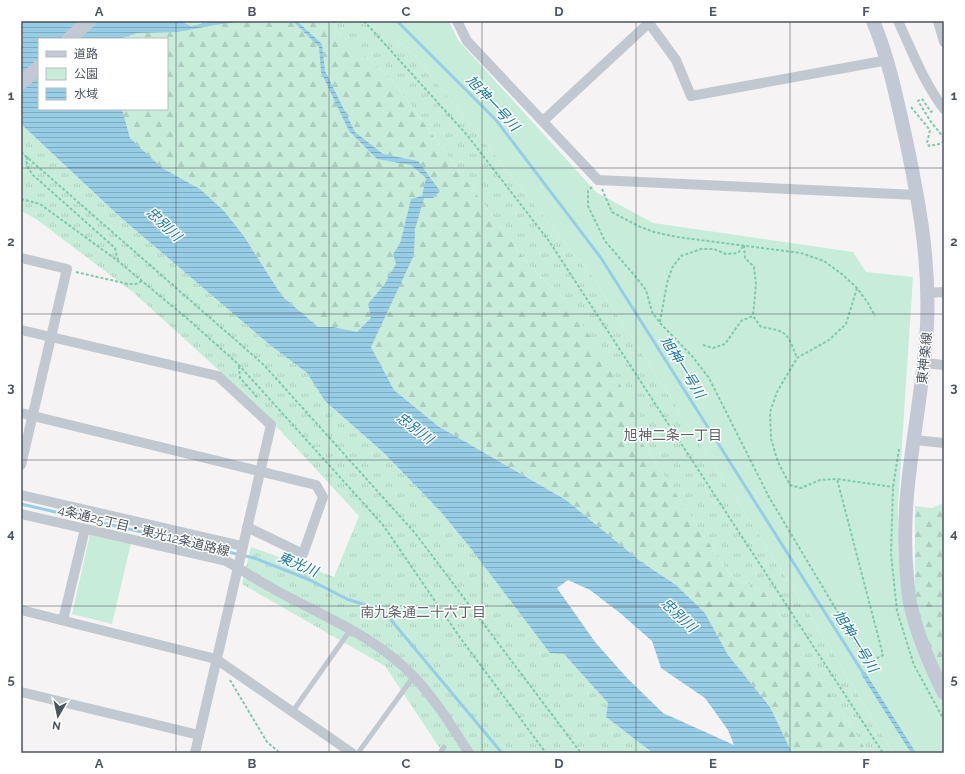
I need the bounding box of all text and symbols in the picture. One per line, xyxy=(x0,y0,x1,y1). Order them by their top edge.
text: A xyxy=(95,4,104,19)
text: B xyxy=(248,4,257,19)
text: C xyxy=(402,4,411,19)
text: D xyxy=(554,4,564,19)
text: E xyxy=(709,4,717,19)
text: F xyxy=(862,4,870,19)
legend xyxy=(38,38,168,110)
text: 道路 xyxy=(74,47,98,61)
text: 公園 xyxy=(74,67,98,81)
water label: 旭神一号川 xyxy=(463,72,524,136)
text: 水域 xyxy=(74,87,98,101)
text: 1 xyxy=(8,88,15,103)
text: 1 xyxy=(951,88,958,103)
water label: 忠別川 xyxy=(143,204,186,246)
text: 2 xyxy=(7,234,15,249)
text: 2 xyxy=(950,234,958,249)
street label: 東神楽線 xyxy=(914,331,935,385)
water label: 旭神一号川 xyxy=(658,333,709,403)
text: 3 xyxy=(7,380,15,395)
text: 3 xyxy=(950,380,958,395)
water label: 忠別川 xyxy=(393,409,438,448)
district label: 旭神二条一丁目 xyxy=(624,427,722,443)
street label: 4条通25丁目・東光12条道路線 xyxy=(57,502,231,559)
text: 4 xyxy=(7,526,15,541)
text: 4 xyxy=(950,526,958,541)
water label: 東光川 xyxy=(276,548,322,580)
water label: 忠別川 xyxy=(658,595,701,637)
district label: 南九条通二十六丁目 xyxy=(360,604,486,620)
water label: 旭神一号川 xyxy=(831,607,882,677)
text: 5 xyxy=(7,672,15,687)
text: 5 xyxy=(950,672,958,687)
north arrow xyxy=(38,696,78,736)
text: N xyxy=(51,718,62,732)
text: A xyxy=(95,756,104,771)
text: B xyxy=(248,756,257,771)
text: C xyxy=(402,756,411,771)
text: D xyxy=(554,756,564,771)
text: E xyxy=(709,756,717,771)
text: F xyxy=(862,756,870,771)

